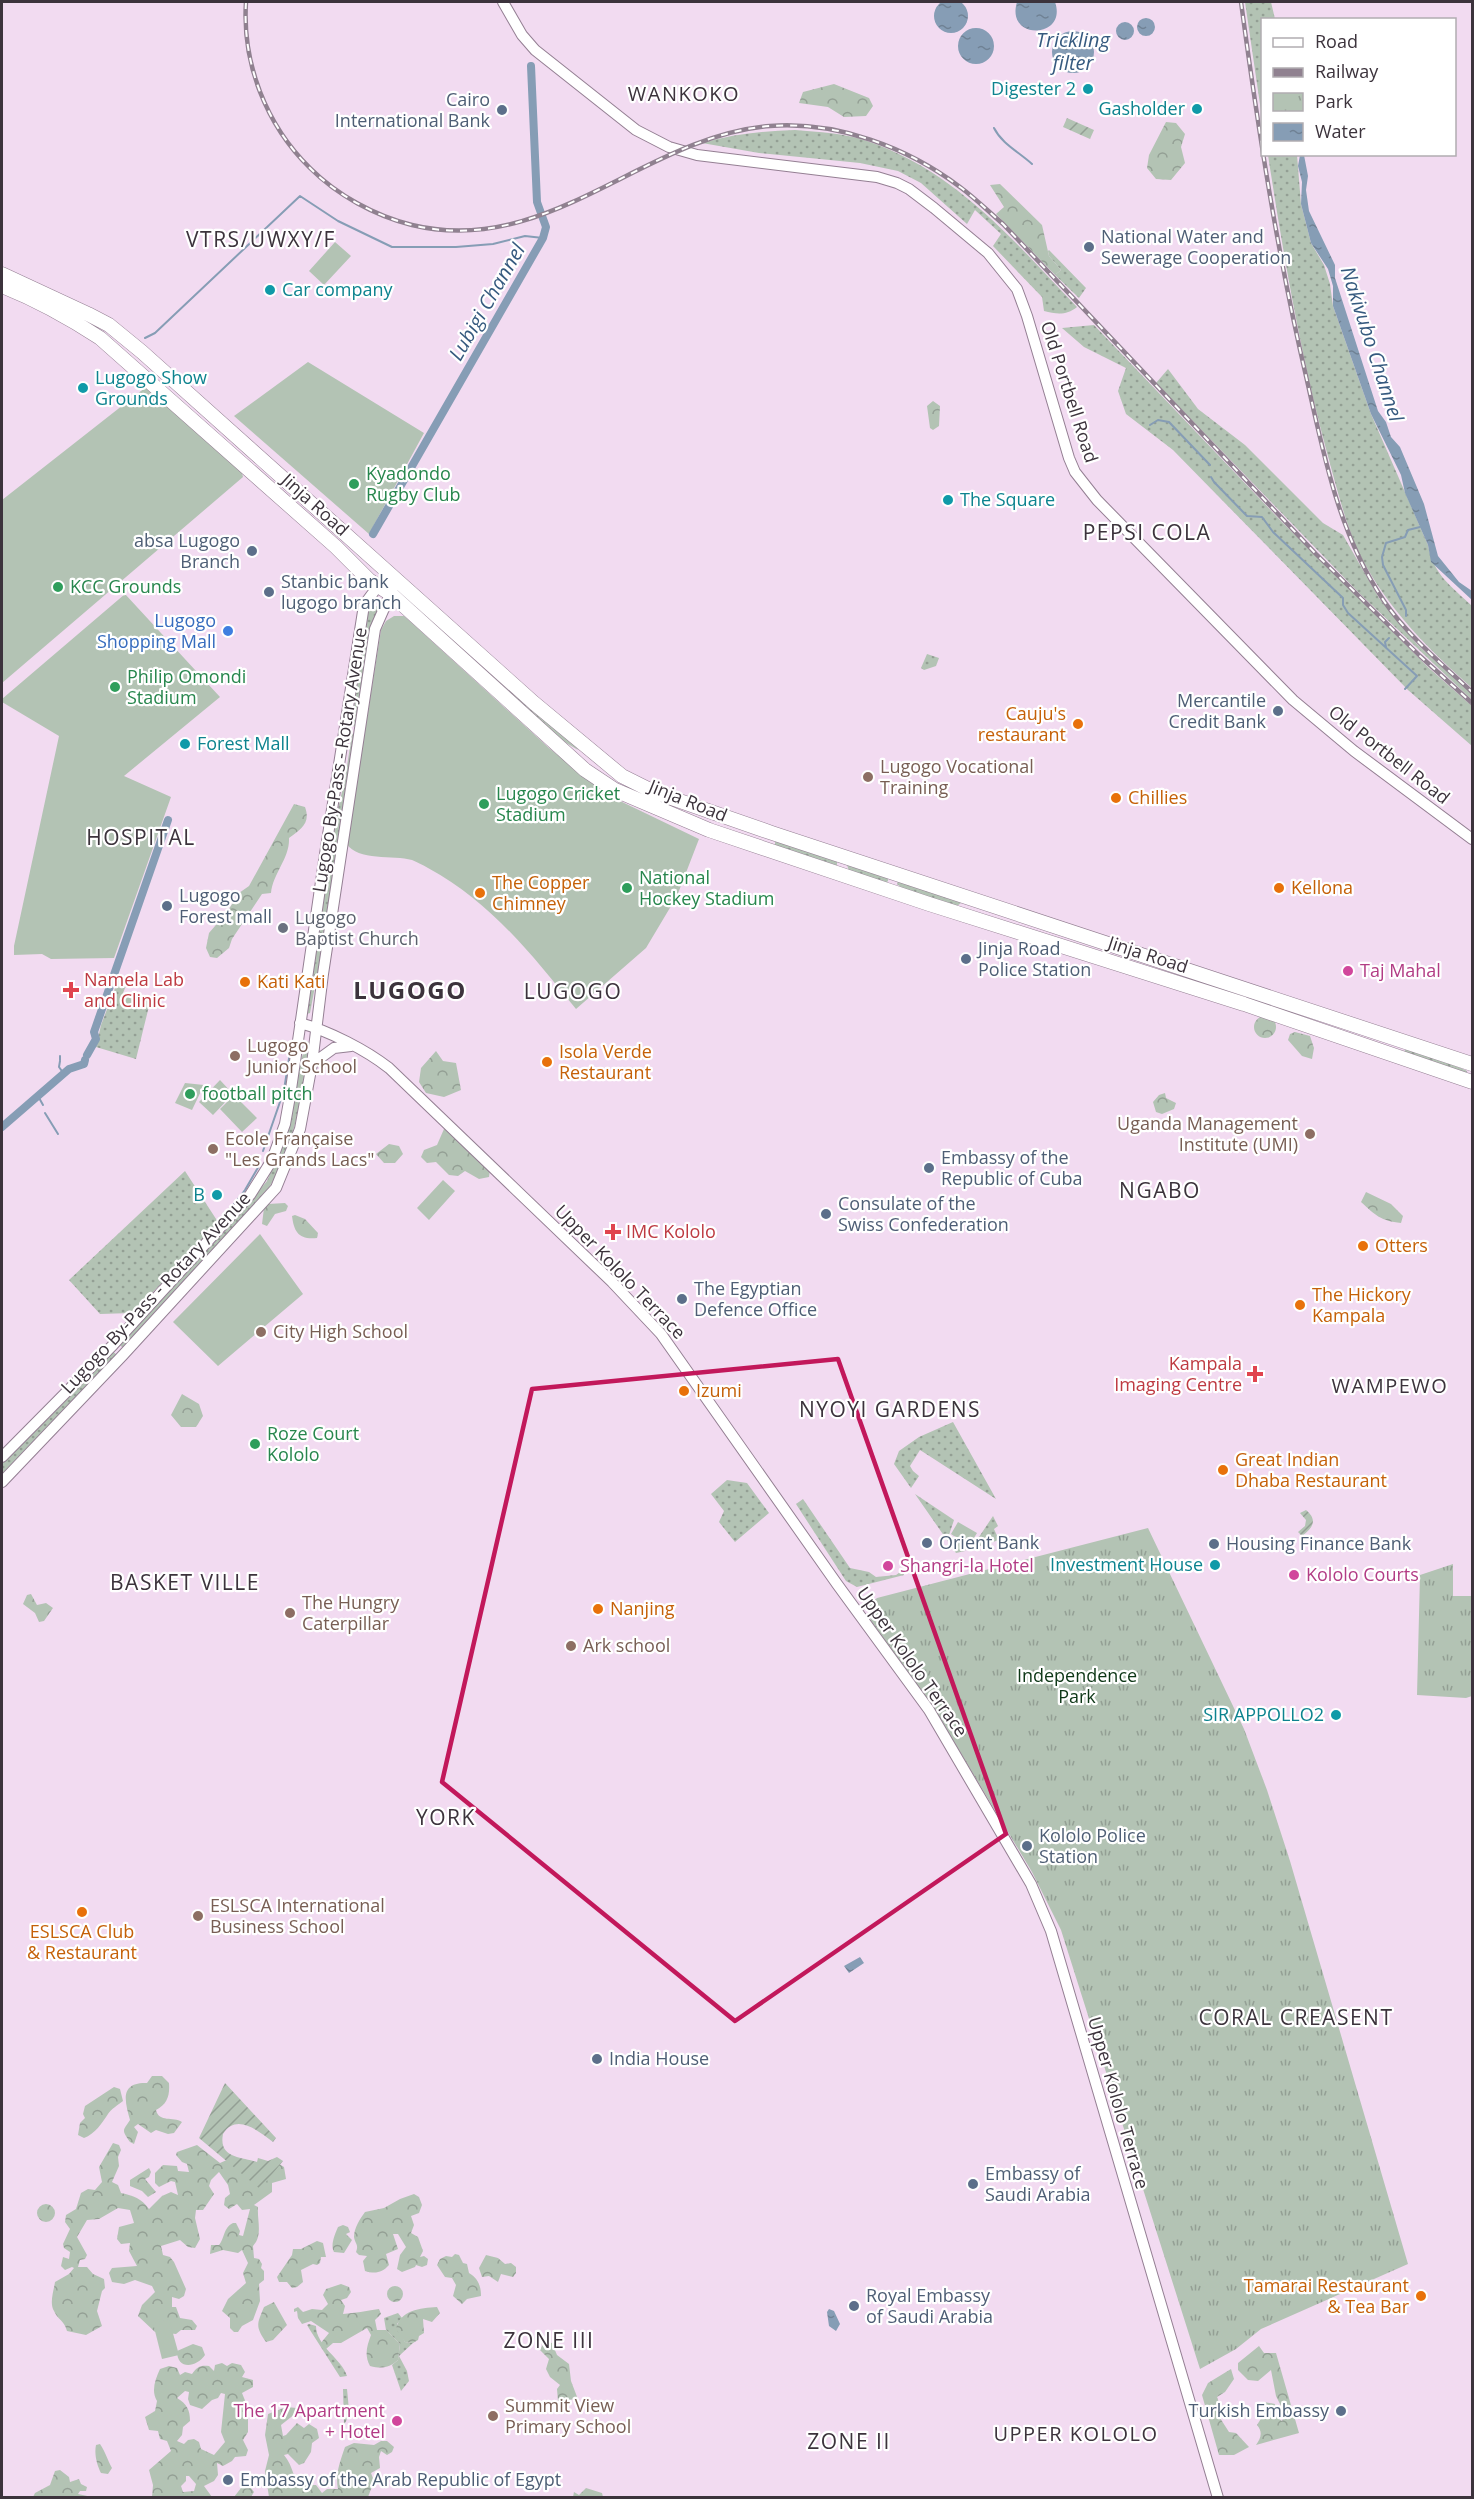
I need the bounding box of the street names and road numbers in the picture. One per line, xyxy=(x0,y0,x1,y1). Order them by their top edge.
street label: Old Portbell Road xyxy=(1036,318,1104,466)
street label: Jinja Road xyxy=(275,466,354,541)
street label: Lugogo By-Pass - Rotary Avenue xyxy=(306,626,372,894)
street label: Old Portbell Road xyxy=(1324,699,1455,809)
street label: Jinja Road xyxy=(644,773,731,827)
street label: Jinja Road xyxy=(1103,929,1191,978)
street label: Lugogo By-Pass - Rotary Avenue xyxy=(55,1186,255,1398)
street label: Upper Kololo Terrace xyxy=(550,1199,691,1344)
street label: Upper Kololo Terrace xyxy=(852,1582,974,1741)
street label: Upper Kololo Terrace xyxy=(1083,2014,1155,2192)

